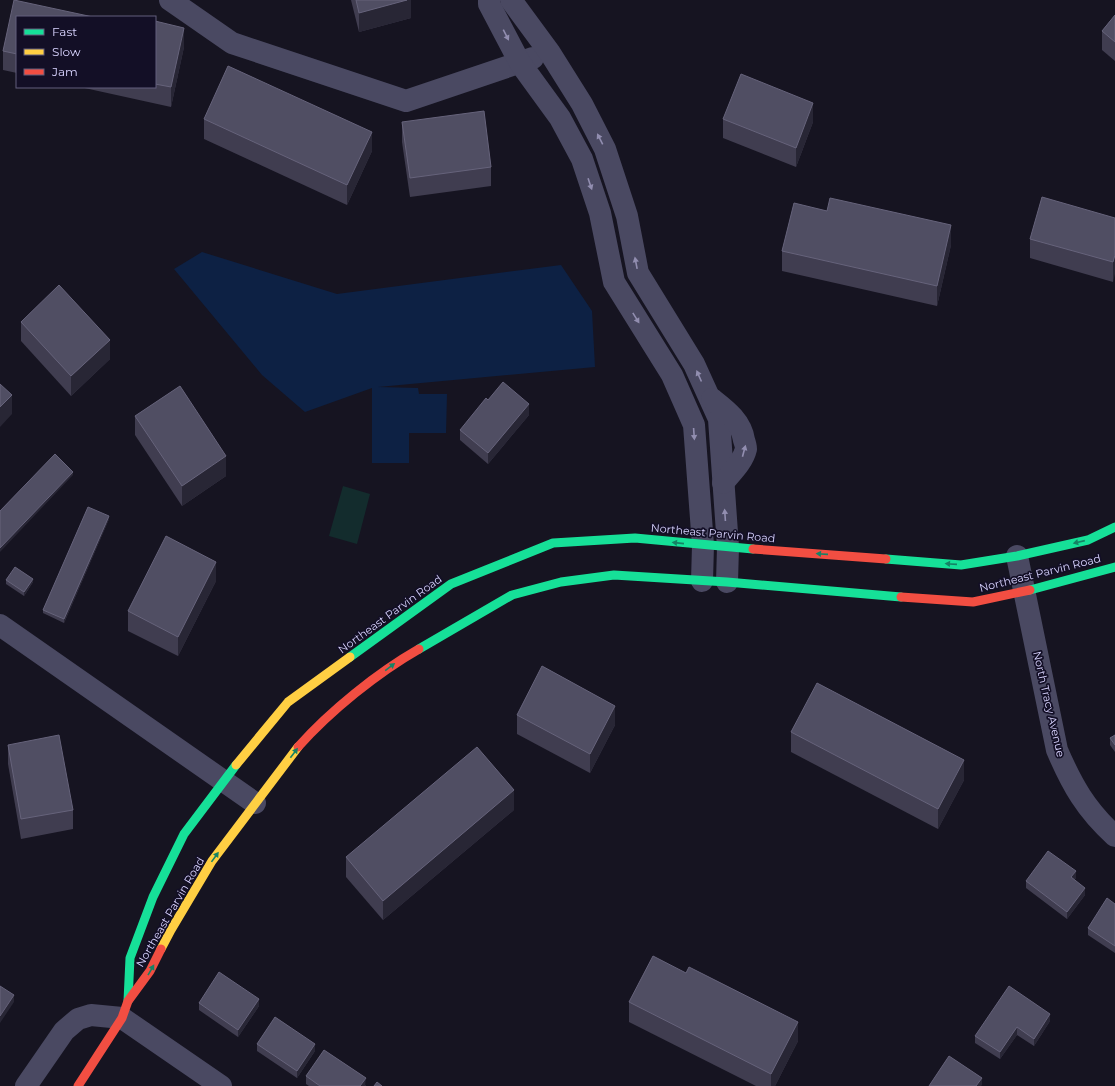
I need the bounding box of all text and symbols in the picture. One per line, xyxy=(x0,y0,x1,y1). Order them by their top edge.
legend xyxy=(16,16,156,88)
text: Fast xyxy=(52,24,77,39)
one-way arrow xyxy=(502,29,509,41)
text: Slow xyxy=(52,44,81,59)
text: Jam xyxy=(51,64,78,79)
one-way arrow xyxy=(596,133,603,145)
one-way arrow xyxy=(587,178,593,190)
one-way arrow xyxy=(632,257,638,269)
one-way arrow xyxy=(633,312,640,324)
one-way arrow xyxy=(696,369,702,381)
one-way arrow xyxy=(691,428,698,440)
one-way arrow xyxy=(741,445,747,457)
one-way arrow xyxy=(722,509,729,521)
street label: Northeast Parvin Road xyxy=(650,521,776,545)
one-way arrow xyxy=(672,539,684,546)
one-way arrow xyxy=(1073,540,1085,546)
one-way arrow xyxy=(816,551,828,558)
street label: Northeast Parvin Road xyxy=(978,551,1102,595)
one-way arrow xyxy=(945,560,957,567)
street label: Northeast Parvin Road xyxy=(335,572,445,656)
street label: North Tracy Avenue xyxy=(1030,650,1068,759)
one-way arrow xyxy=(385,663,396,671)
one-way arrow xyxy=(289,748,298,759)
one-way arrow xyxy=(211,852,219,862)
street label: Northeast Parvin Road xyxy=(133,854,207,970)
one-way arrow xyxy=(147,964,154,975)

